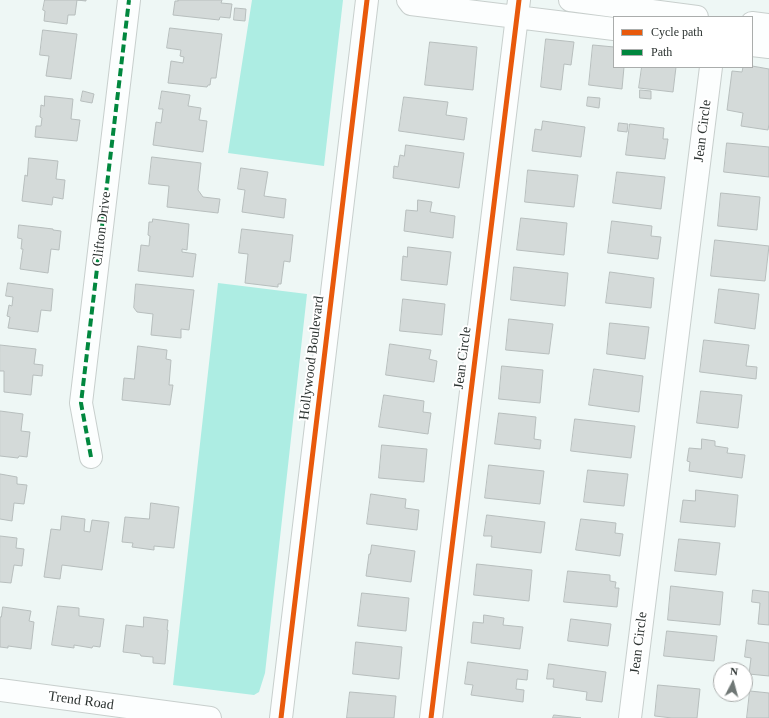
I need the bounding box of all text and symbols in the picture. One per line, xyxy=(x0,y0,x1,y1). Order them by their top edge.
legend xyxy=(613,16,753,68)
text: Cycle path xyxy=(651,25,703,39)
text: Path xyxy=(651,45,672,59)
street label: Jean Circle xyxy=(691,99,715,163)
street label: Clifton Drive xyxy=(89,191,115,267)
street label: Hollywood Boulevard xyxy=(296,295,328,421)
street label: Jean Circle xyxy=(451,326,475,390)
street label: Jean Circle xyxy=(627,611,651,675)
north arrow xyxy=(713,662,753,702)
text: N xyxy=(730,665,739,677)
street label: Trend Road xyxy=(47,688,115,714)

